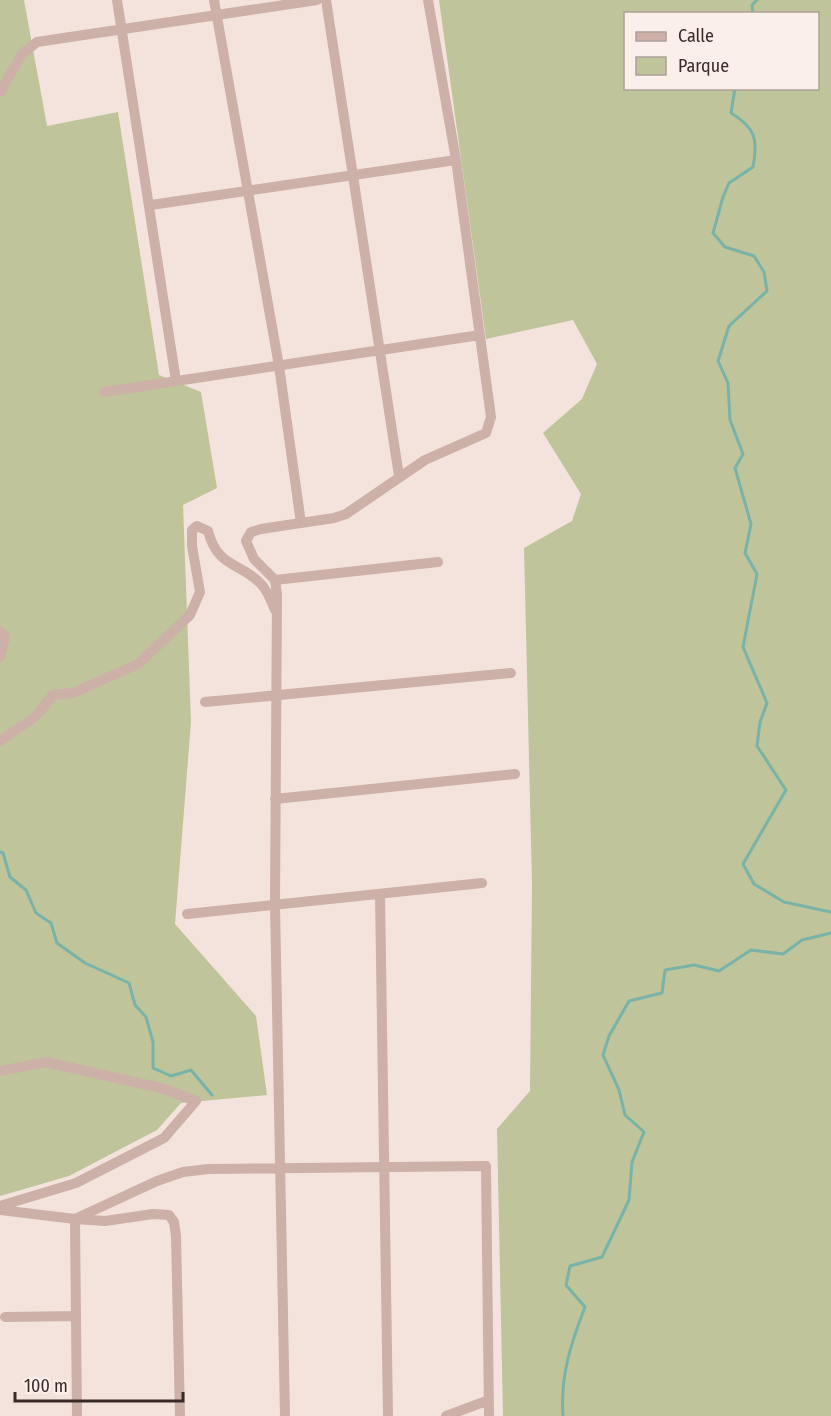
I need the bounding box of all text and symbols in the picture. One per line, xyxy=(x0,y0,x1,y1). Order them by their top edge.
legend xyxy=(624,12,819,90)
text: Calle xyxy=(678,25,714,47)
text: Parque xyxy=(678,55,729,77)
scale bar xyxy=(15,1365,183,1403)
text: 100 m xyxy=(24,1375,68,1397)

